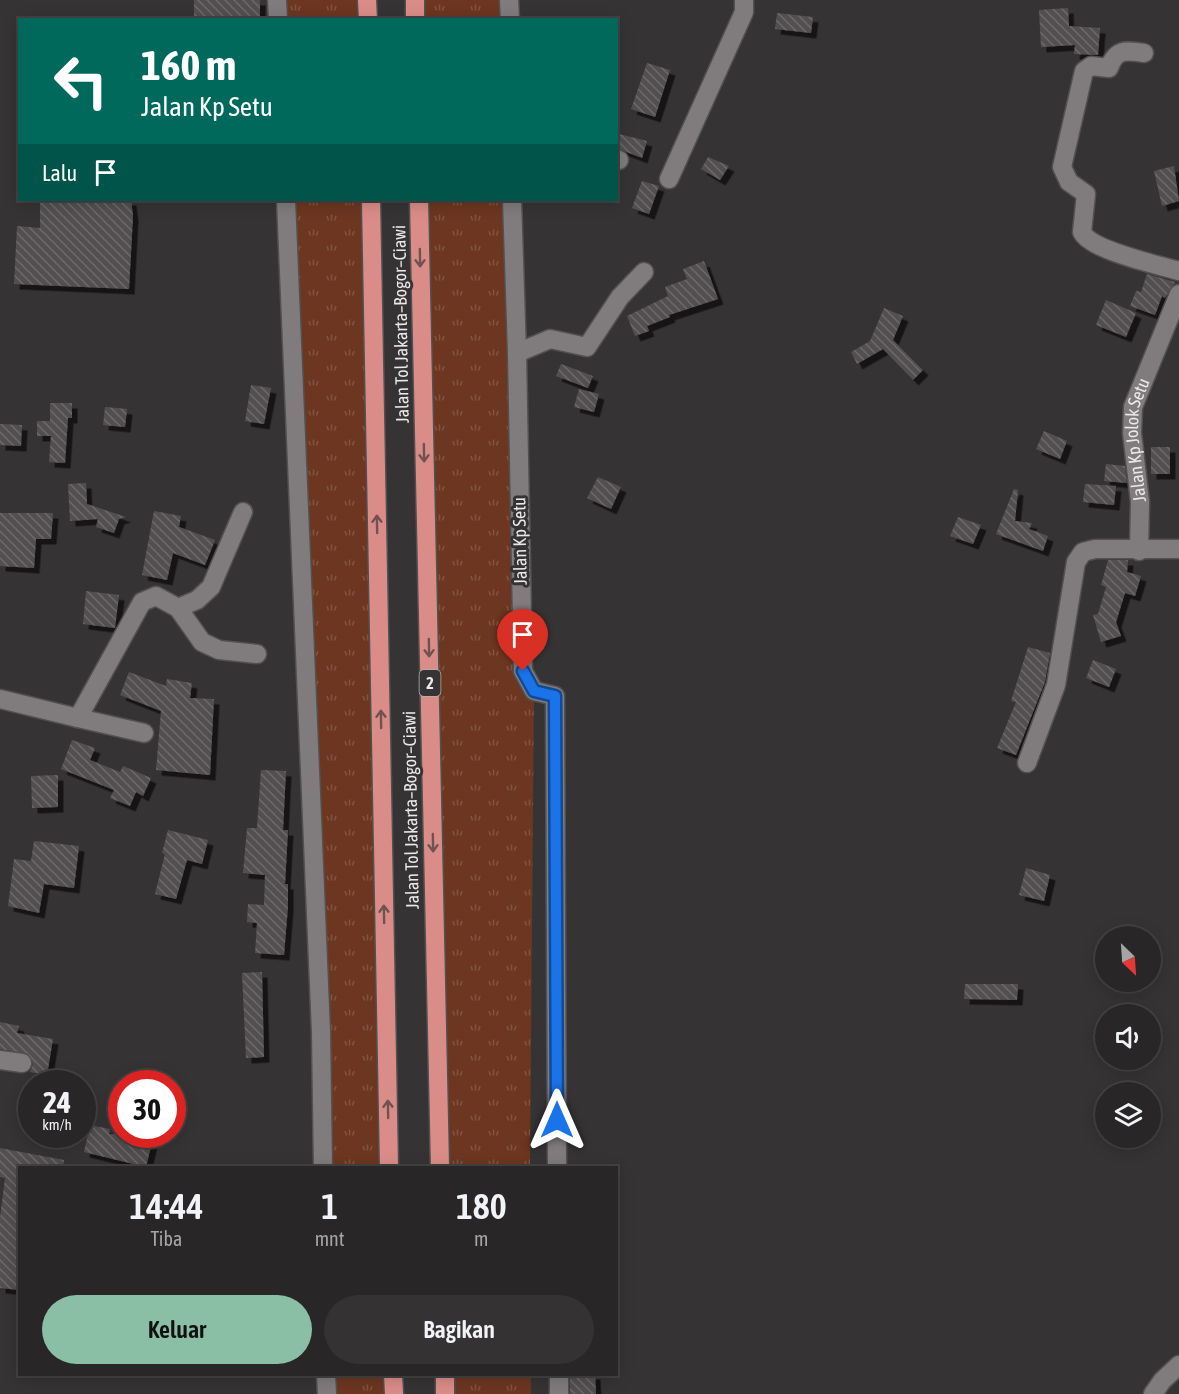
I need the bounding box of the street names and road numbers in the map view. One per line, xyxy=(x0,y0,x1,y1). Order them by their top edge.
street label: Jalan Tol Jakarta–Bogor–Ciawi xyxy=(388,225,413,423)
street label: Jalan Kp Jolok Setu xyxy=(1121,375,1154,503)
street label: Jalan Kp Setu xyxy=(508,497,531,585)
road number: 2 xyxy=(420,670,440,696)
street label: Jalan Tol Jakarta–Bogor–Ciawi xyxy=(398,711,423,909)

